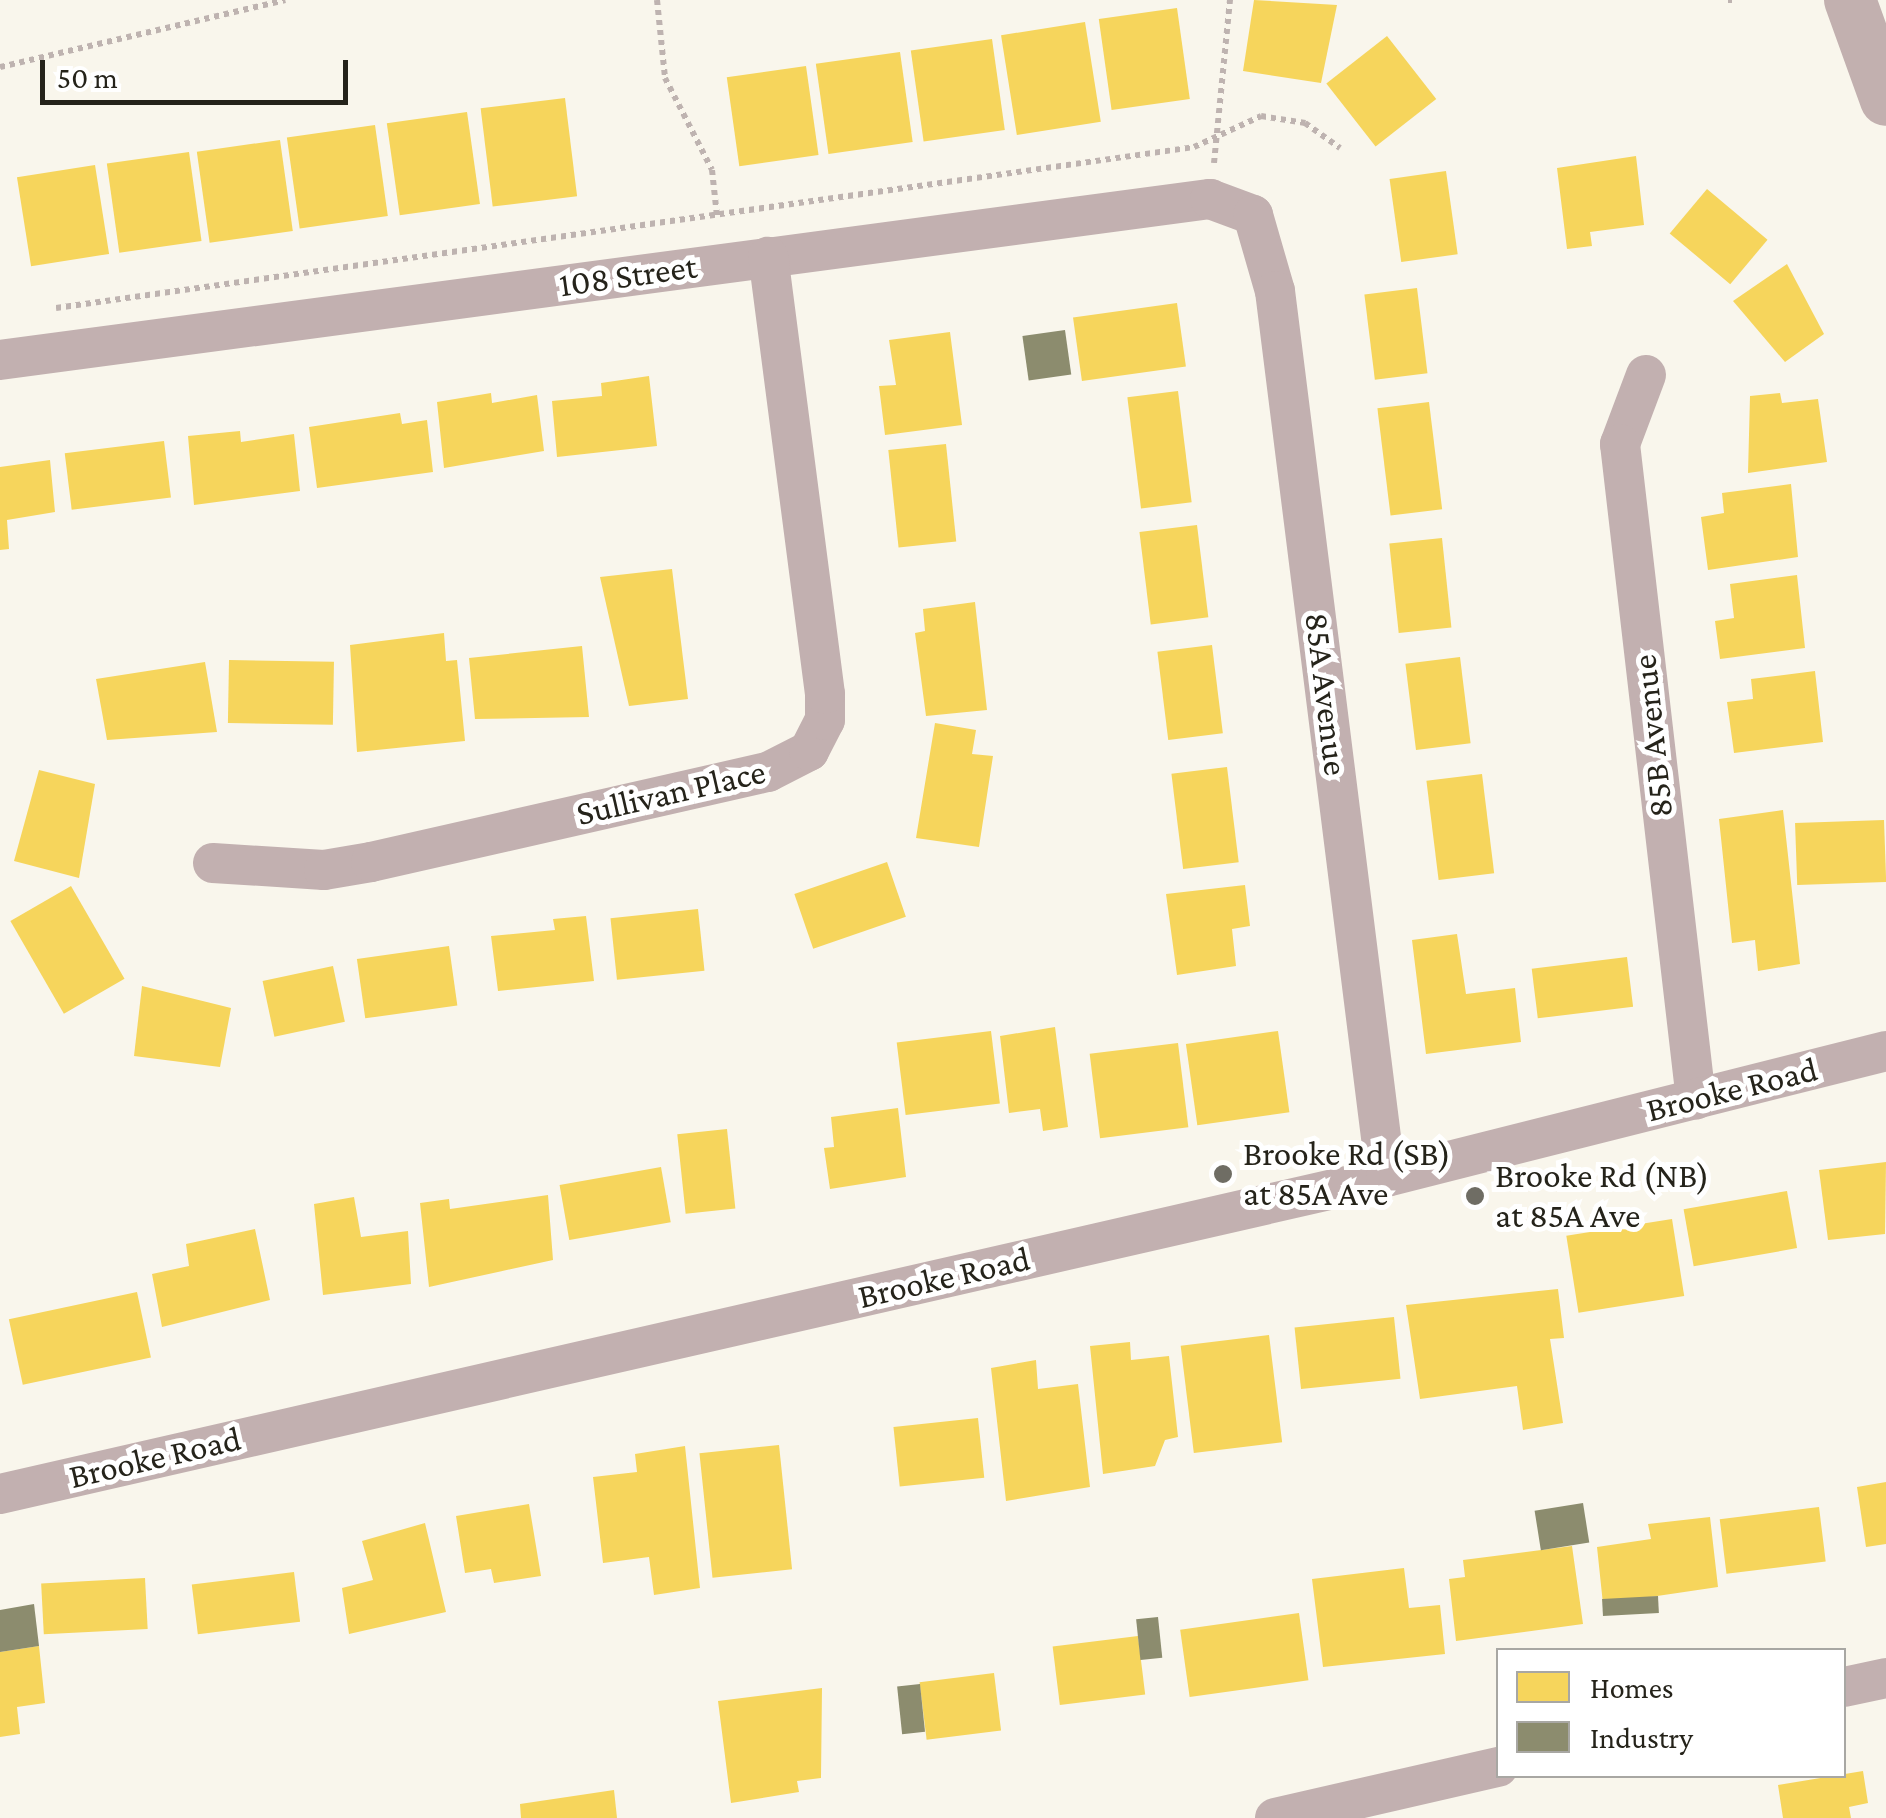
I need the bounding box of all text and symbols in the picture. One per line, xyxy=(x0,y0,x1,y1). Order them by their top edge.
scale bar xyxy=(45,40,352,102)
text: 50 m xyxy=(57,61,118,94)
street label: 108 Street xyxy=(556,246,700,306)
street label: 85A Avenue xyxy=(1295,610,1357,778)
street label: 85B Avenue xyxy=(1624,652,1682,820)
street label: Sullivan Place xyxy=(572,751,770,835)
street label: Brooke Road xyxy=(1642,1048,1822,1132)
place label: Brooke Rd (SB) at 85A Ave xyxy=(1243,1133,1451,1215)
place label: Brooke Rd (NB) at 85A Ave xyxy=(1495,1155,1709,1237)
marker: Brooke Rd (SB) at 85A Ave xyxy=(1212,1163,1234,1185)
marker: Brooke Rd (NB) at 85A Ave xyxy=(1464,1185,1486,1207)
street label: Brooke Road xyxy=(854,1238,1034,1318)
street label: Brooke Road xyxy=(65,1418,245,1498)
legend xyxy=(1496,1648,1846,1778)
text: Homes xyxy=(1590,1671,1674,1704)
text: Industry xyxy=(1590,1721,1693,1754)

